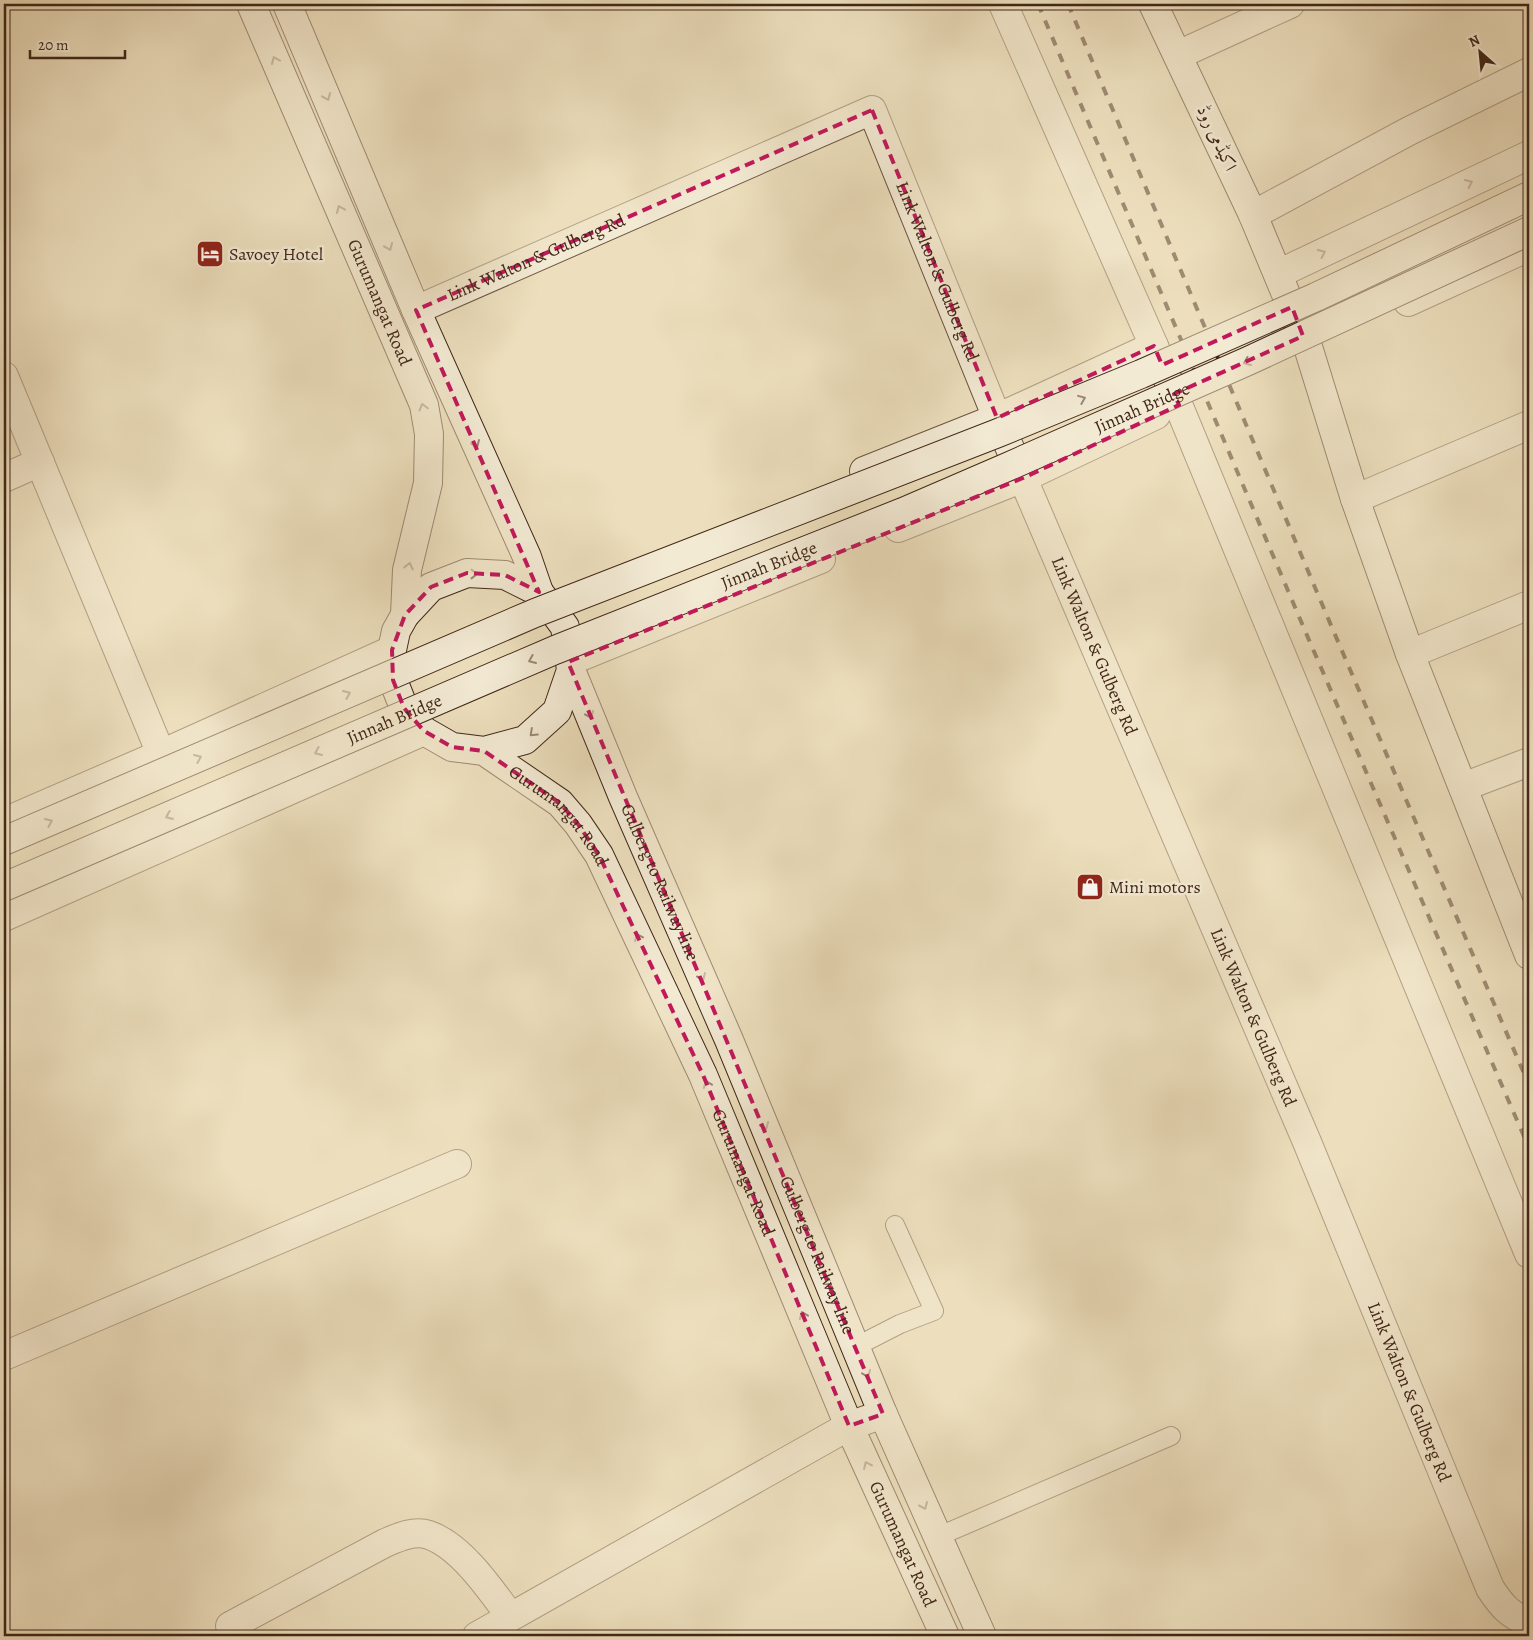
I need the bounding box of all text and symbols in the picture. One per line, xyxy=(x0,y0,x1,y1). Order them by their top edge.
scale bar xyxy=(30,28,125,60)
north arrow xyxy=(1456,28,1506,78)
text: N xyxy=(1465,30,1483,52)
text: 20 m xyxy=(38,35,69,55)
one-way arrow xyxy=(271,56,282,65)
one-way arrow xyxy=(320,92,331,101)
street label: اکیڈمی روڈ xyxy=(1191,101,1243,175)
street label: Link Walton & Gulberg Rd xyxy=(890,178,985,365)
one-way arrow xyxy=(1464,179,1473,190)
one-way arrow xyxy=(335,205,346,214)
street label: Link Walton & Gulberg Rd xyxy=(443,208,629,307)
street label: Gurumangat Road xyxy=(342,235,418,370)
hotel icon: Savoey Hotel xyxy=(195,239,225,269)
place label: Savoey Hotel xyxy=(229,242,324,266)
one-way arrow xyxy=(383,242,394,251)
one-way arrow xyxy=(1317,249,1326,259)
one-way arrow xyxy=(1243,355,1252,366)
street label: Jinnah Bridge xyxy=(1091,376,1193,439)
one-way arrow xyxy=(1078,394,1086,404)
one-way arrow xyxy=(419,403,429,411)
one-way arrow xyxy=(470,439,480,448)
street label: Jinnah Bridge xyxy=(717,535,820,595)
street label: Link Walton & Gulberg Rd xyxy=(1046,553,1143,739)
one-way arrow xyxy=(403,562,414,571)
one-way arrow xyxy=(470,569,478,579)
one-way arrow xyxy=(528,653,537,664)
street label: Jinnah Bridge xyxy=(343,688,446,750)
one-way arrow xyxy=(342,689,351,700)
one-way arrow xyxy=(584,710,594,718)
one-way arrow xyxy=(529,727,538,736)
one-way arrow xyxy=(314,745,323,756)
one-way arrow xyxy=(193,753,202,764)
street label: Gurumangat Road xyxy=(504,759,615,870)
street label: Gulberg to Railway line xyxy=(615,800,705,964)
one-way arrow xyxy=(165,809,174,820)
one-way arrow xyxy=(44,818,52,828)
shop icon: Mini motors xyxy=(1075,872,1105,902)
place label: Mini motors xyxy=(1109,875,1201,899)
street label: Link Walton & Gulberg Rd xyxy=(1205,924,1302,1110)
one-way arrow xyxy=(634,933,644,942)
one-way arrow xyxy=(695,972,706,981)
one-way arrow xyxy=(703,1080,714,1089)
street label: Gurumangat Road xyxy=(707,1105,781,1240)
one-way arrow xyxy=(759,1122,769,1130)
street label: Gulberg to Railway line xyxy=(774,1172,861,1338)
street label: Link Walton & Gulberg Rd xyxy=(1362,1298,1457,1486)
one-way arrow xyxy=(799,1311,809,1320)
one-way arrow xyxy=(860,1369,871,1378)
one-way arrow xyxy=(862,1461,873,1470)
street label: Gurumangat Road xyxy=(864,1477,942,1611)
one-way arrow xyxy=(917,1501,928,1510)

